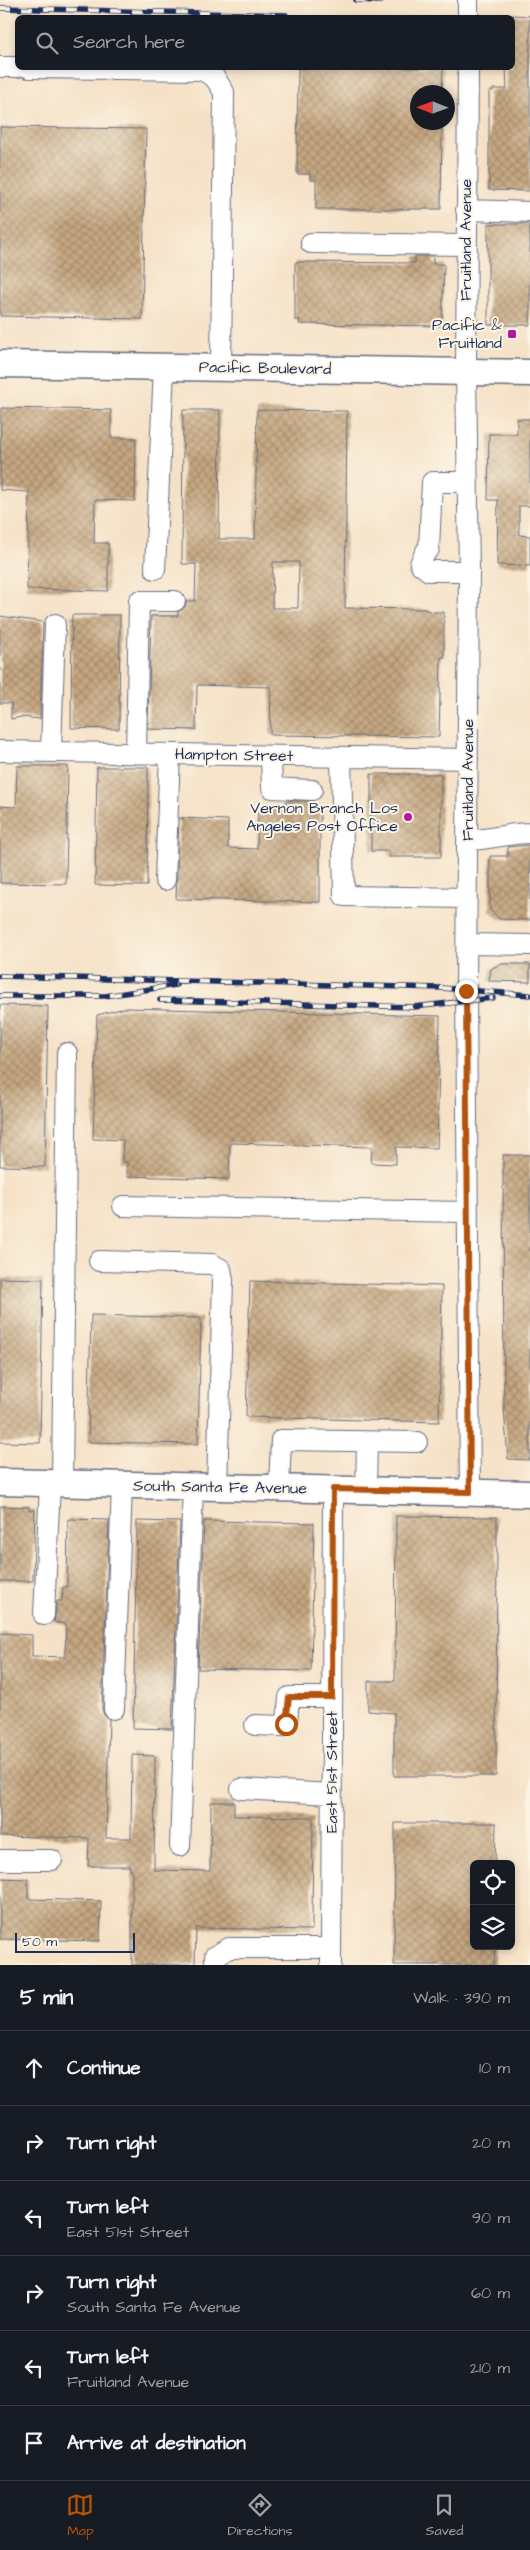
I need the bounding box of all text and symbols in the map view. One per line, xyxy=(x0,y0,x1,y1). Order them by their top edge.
search box xyxy=(15,15,515,70)
icon: search xyxy=(33,29,61,57)
text: Search here xyxy=(73,29,185,56)
north arrow xyxy=(410,85,455,130)
street label: Fruitland Avenue xyxy=(455,179,477,301)
place label: Pacific & Fruitland xyxy=(432,314,502,354)
marker: Pacific & Fruitland xyxy=(506,328,518,340)
street label: Pacific Boulevard xyxy=(199,356,331,380)
street label: Fruitland Avenue xyxy=(457,719,479,841)
street label: Hampton Street xyxy=(175,743,294,767)
place label: Vernon Branch Los Angeles Post Office xyxy=(246,797,398,838)
marker: Vernon Branch Los Angeles Post Office xyxy=(402,811,414,823)
route end xyxy=(455,980,478,1003)
street label: South Santa Fe Avenue xyxy=(133,1474,307,1500)
street label: East 51st Street xyxy=(321,1710,343,1833)
route start xyxy=(275,1713,298,1736)
map controls xyxy=(470,1860,515,1950)
button: locate xyxy=(470,1860,515,1905)
button: layers xyxy=(470,1905,515,1950)
scale bar xyxy=(15,1930,135,1953)
text: 50 m xyxy=(22,1932,57,1952)
text: 5 min xyxy=(20,1983,73,2012)
text: Walk · 390 m xyxy=(413,1987,510,2009)
icon: ahead xyxy=(20,2054,48,2082)
text: Continue xyxy=(67,2055,141,2082)
text: 10 m xyxy=(479,2057,510,2079)
icon: right xyxy=(20,2129,48,2157)
text: Turn right xyxy=(67,2130,156,2157)
text: 20 m xyxy=(472,2132,510,2154)
text: Turn left xyxy=(67,2194,148,2221)
icon: left xyxy=(20,2204,48,2232)
text: 90 m xyxy=(472,2207,510,2229)
text: East 51st Street xyxy=(67,2221,189,2243)
text: Turn right xyxy=(67,2269,156,2296)
icon: right xyxy=(20,2279,48,2307)
text: 60 m xyxy=(471,2282,510,2304)
text: South Santa Fe Avenue xyxy=(67,2296,241,2318)
text: Turn left xyxy=(67,2344,148,2371)
icon: left xyxy=(20,2354,48,2382)
text: 210 m xyxy=(470,2357,510,2379)
text: Fruitland Avenue xyxy=(67,2371,189,2393)
icon: arrive xyxy=(20,2429,48,2457)
text: Arrive at destination xyxy=(67,2430,246,2457)
tab: Map xyxy=(66,2491,94,2541)
tab: Directions xyxy=(227,2491,292,2541)
tab: Saved xyxy=(425,2491,464,2541)

